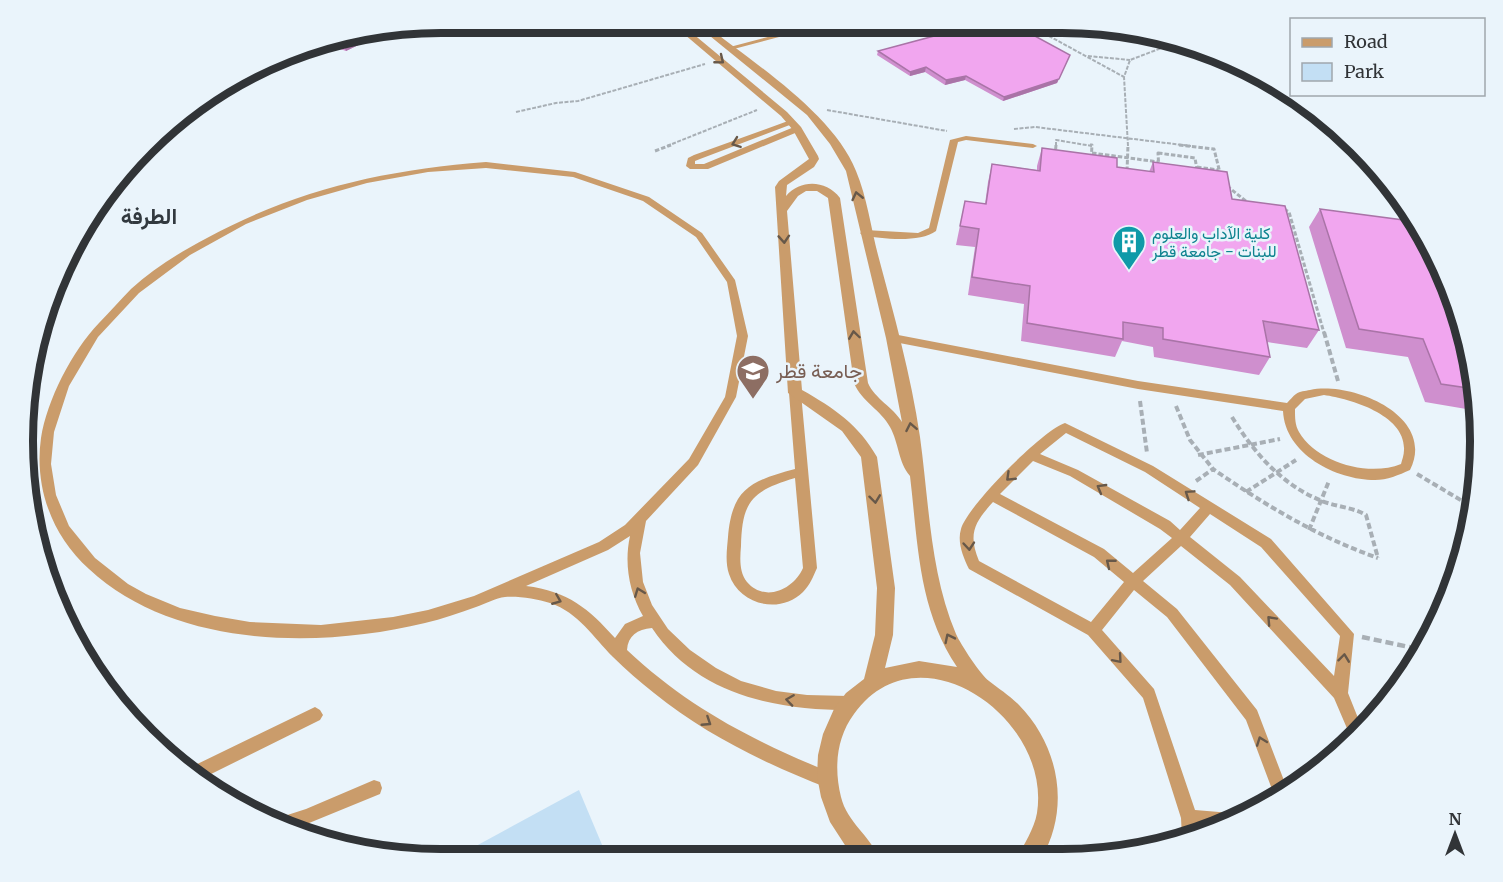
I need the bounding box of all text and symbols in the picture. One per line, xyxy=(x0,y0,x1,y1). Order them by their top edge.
legend xyxy=(1290,18,1485,96)
text: Road xyxy=(1344,30,1388,53)
one-way arrow xyxy=(714,53,725,64)
text: Park xyxy=(1344,60,1385,83)
one-way arrow xyxy=(731,135,742,148)
one-way arrow xyxy=(851,192,864,202)
district label: الطرفة xyxy=(121,202,177,230)
place label: كلية الآداب والعلوم للبنات - جامعة قطر xyxy=(1151,223,1277,262)
building icon: كلية الآداب والعلوم للبنات - جامعة قطر xyxy=(1111,224,1147,271)
one-way arrow xyxy=(777,235,790,244)
one-way arrow xyxy=(848,331,861,340)
school or university icon: جامعة قطر xyxy=(735,353,771,400)
place label: جامعة قطر xyxy=(775,358,862,384)
one-way arrow xyxy=(905,422,918,432)
one-way arrow xyxy=(1007,470,1018,481)
one-way arrow xyxy=(1097,484,1108,496)
one-way arrow xyxy=(1185,490,1196,501)
one-way arrow xyxy=(869,494,881,504)
one-way arrow xyxy=(962,541,975,550)
one-way arrow xyxy=(1106,559,1117,570)
one-way arrow xyxy=(633,587,646,598)
one-way arrow xyxy=(550,593,561,605)
one-way arrow xyxy=(1267,616,1278,627)
one-way arrow xyxy=(944,634,956,645)
one-way arrow xyxy=(1111,652,1122,663)
one-way arrow xyxy=(1337,653,1350,663)
one-way arrow xyxy=(785,694,795,707)
one-way arrow xyxy=(701,714,711,726)
one-way arrow xyxy=(1256,736,1269,747)
north arrow xyxy=(1425,804,1485,864)
text: N xyxy=(1449,809,1462,829)

